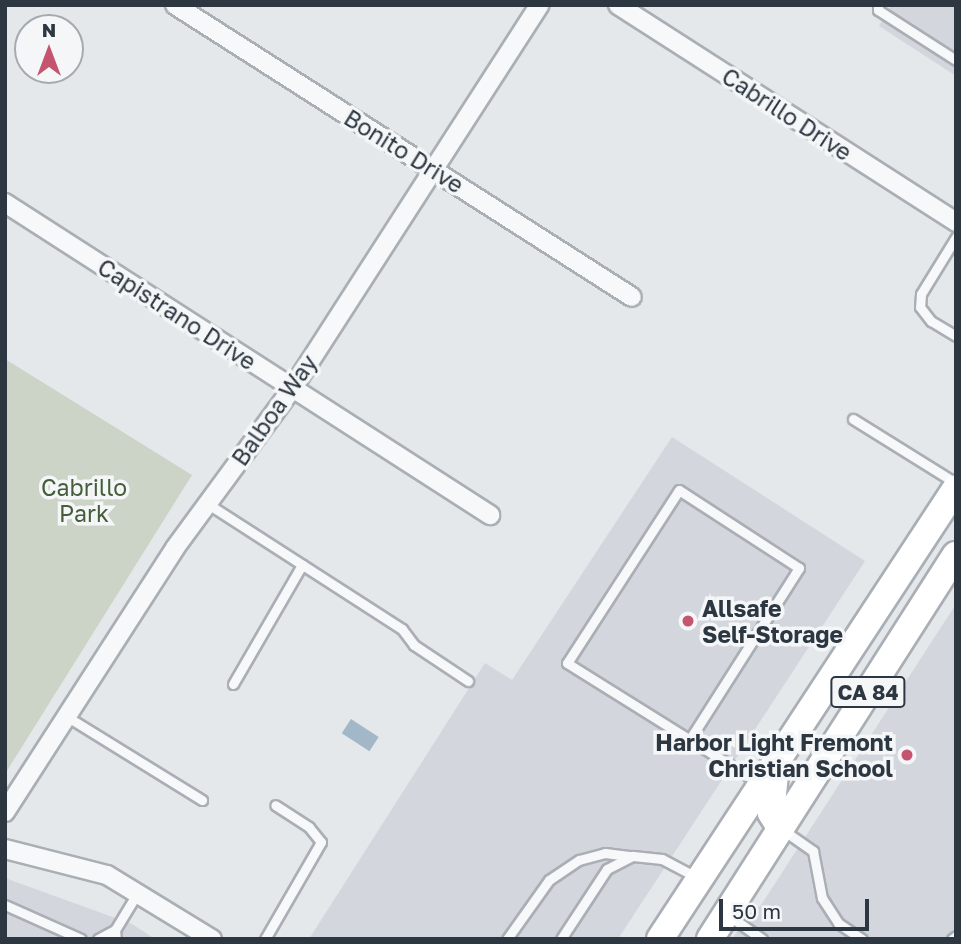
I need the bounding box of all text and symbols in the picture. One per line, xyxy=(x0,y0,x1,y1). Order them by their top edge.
north arrow xyxy=(14,14,84,84)
text: N xyxy=(42,18,56,41)
street label: Cabrillo Drive xyxy=(717,62,857,166)
street label: Bonito Drive xyxy=(339,103,469,199)
street label: Capistrano Drive xyxy=(93,253,261,375)
street label: Balboa Way xyxy=(226,349,322,471)
park label: Cabrillo Park xyxy=(41,473,127,527)
place label: Allsafe Self-Storage xyxy=(702,594,843,648)
marker: Allsafe Self-Storage xyxy=(680,613,696,629)
road number: CA 84 xyxy=(830,674,906,710)
place label: Harbor Light Fremont Christian School xyxy=(655,728,893,782)
marker: Harbor Light Fremont Christian School xyxy=(899,747,915,763)
scale bar xyxy=(723,884,874,928)
text: 50 m xyxy=(732,898,781,924)

